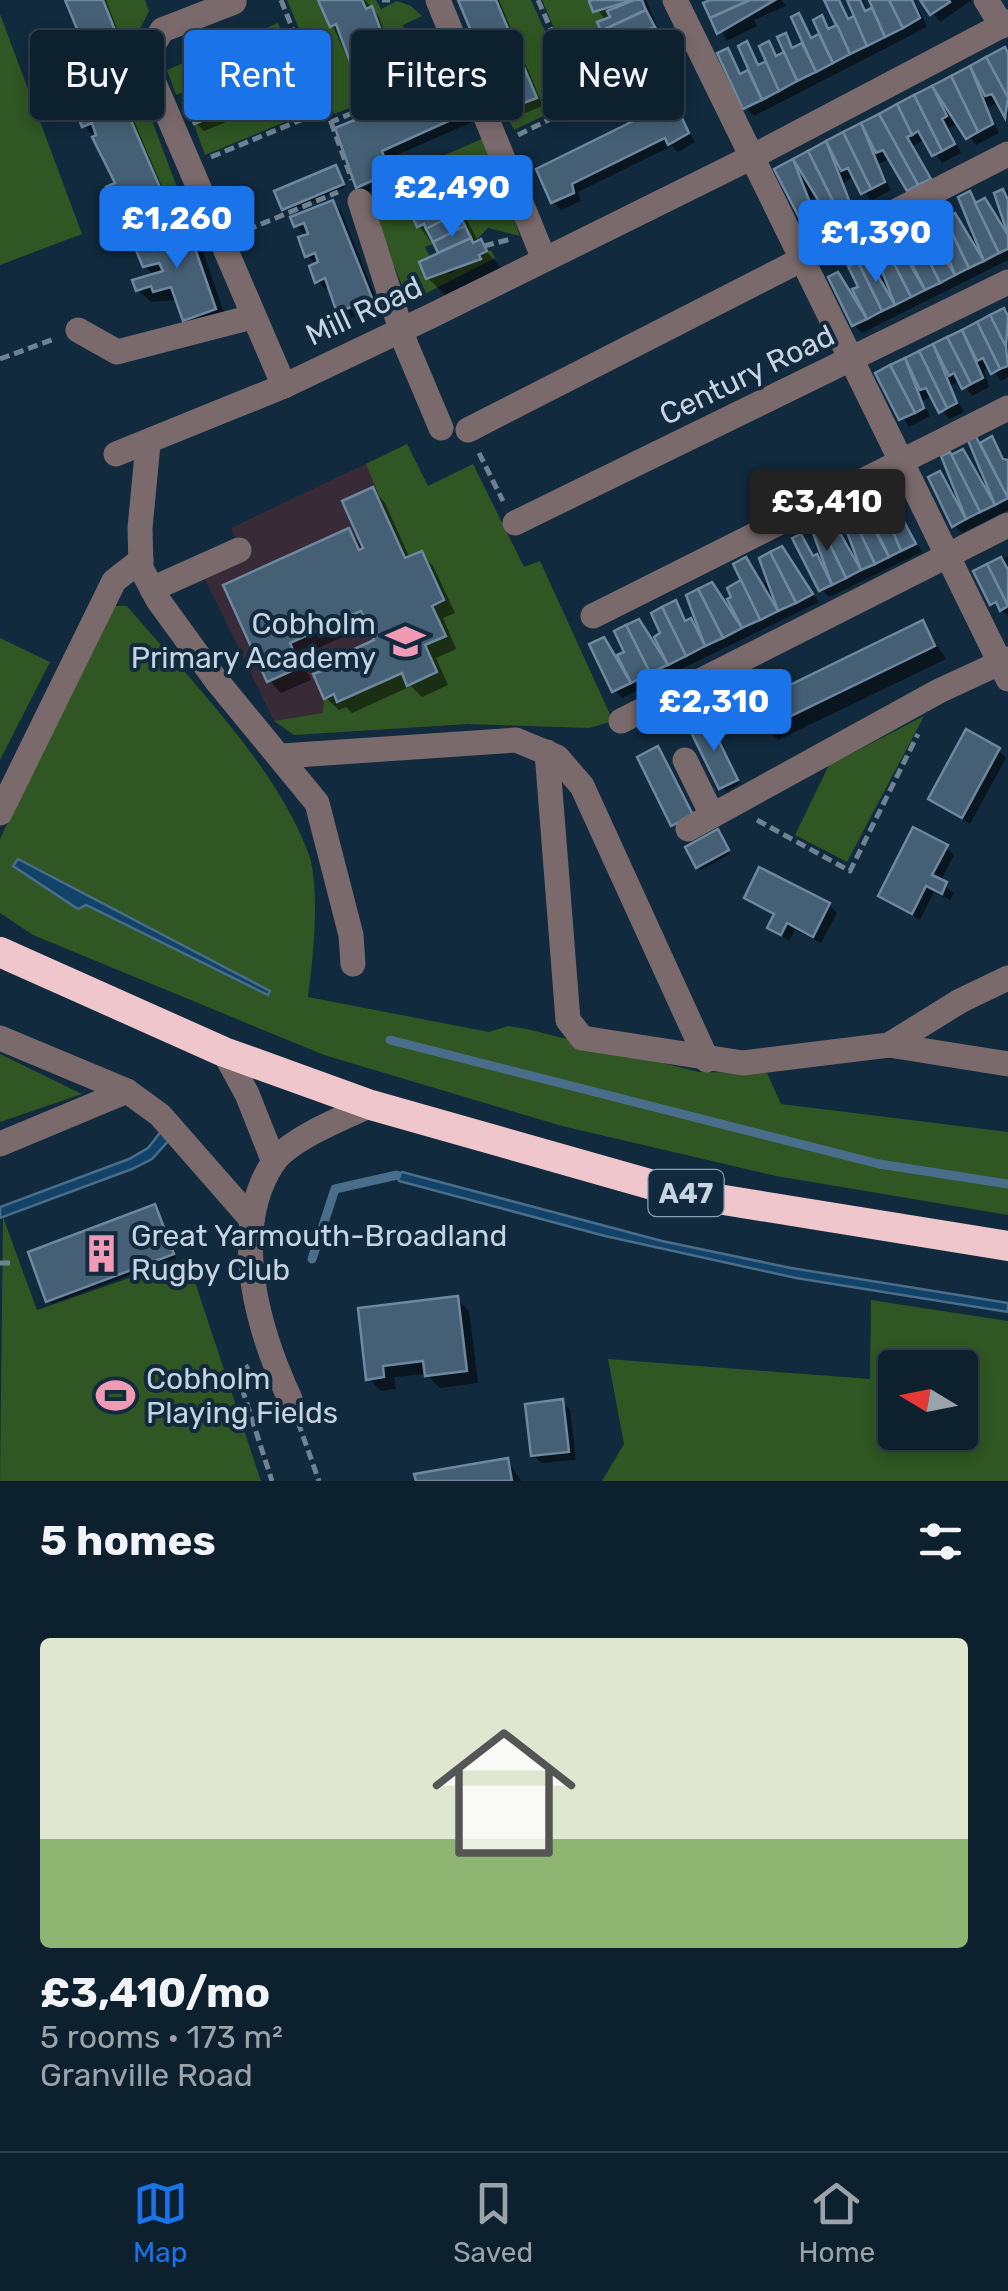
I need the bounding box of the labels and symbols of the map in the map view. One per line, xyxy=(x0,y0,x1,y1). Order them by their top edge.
pin: £2,490 xyxy=(371,155,533,240)
pin: £1,260 xyxy=(96,186,258,271)
pin: £1,390 xyxy=(795,200,957,285)
street label: Mill Road xyxy=(300,268,428,354)
street label: Century Road xyxy=(654,317,840,433)
pin: £3,410 xyxy=(746,469,908,554)
place label: Cobholm Primary Academy xyxy=(131,606,376,676)
school or university icon: Cobholm Primary Academy xyxy=(385,620,427,662)
pin: £2,310 xyxy=(633,669,795,754)
road number: A47 xyxy=(648,1170,724,1216)
place label: Great Yarmouth-Broadland Rugby Club xyxy=(131,1218,507,1288)
building icon: Great Yarmouth-Broadland Rugby Club xyxy=(80,1232,122,1274)
north arrow xyxy=(878,1350,978,1450)
place label: Cobholm Playing Fields xyxy=(146,1361,338,1431)
sports icon: Cobholm Playing Fields xyxy=(95,1375,137,1417)

